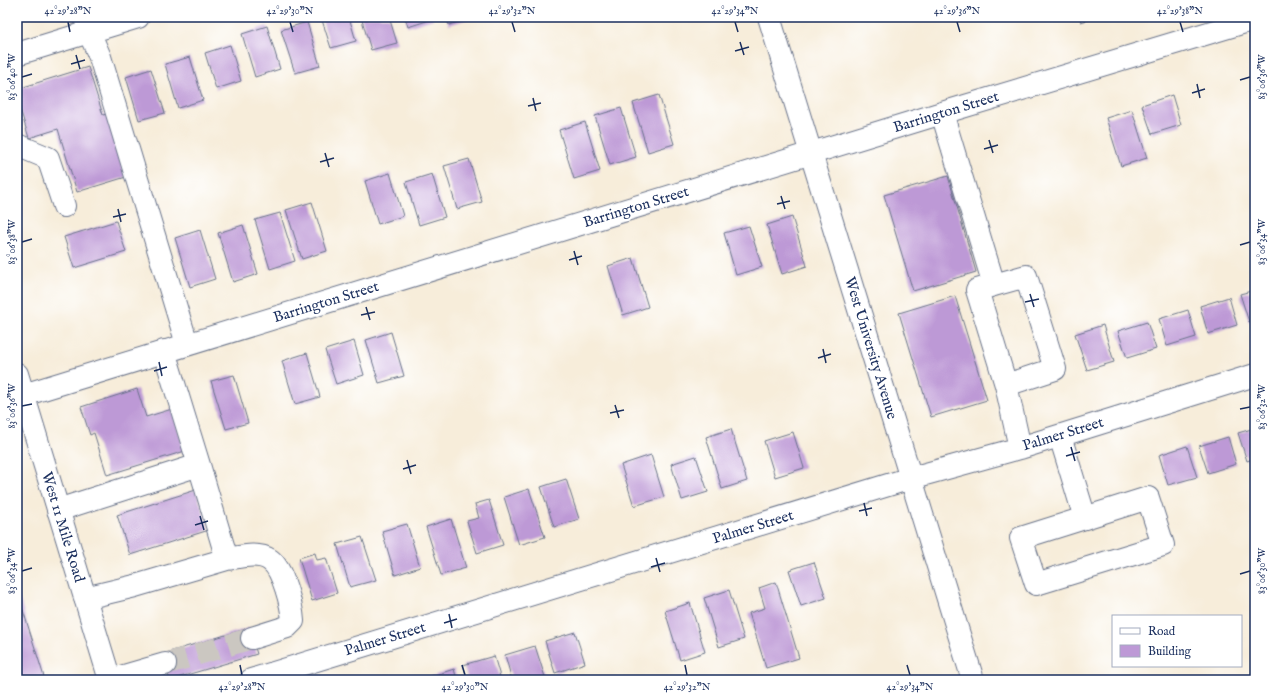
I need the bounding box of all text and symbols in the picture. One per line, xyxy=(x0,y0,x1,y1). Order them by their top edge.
text: 42°29'28"N xyxy=(45,5,92,18)
text: 42°29'30"N xyxy=(267,5,314,18)
text: 42°29'32"N xyxy=(489,5,536,18)
text: 42°29'34"N xyxy=(712,5,759,18)
text: 42°29'36"N xyxy=(934,5,980,18)
text: 42°29'38"N xyxy=(1157,5,1203,18)
text: 83°06'40"W xyxy=(6,53,19,101)
text: 83°06'36"W xyxy=(1256,54,1269,100)
street label: Barrington Street xyxy=(891,87,1001,137)
street label: Barrington Street xyxy=(581,182,691,232)
text: 83°06'38"W xyxy=(6,219,19,264)
text: 83°06'34"W xyxy=(1256,219,1269,265)
street label: West University Avenue xyxy=(840,274,902,422)
street label: Barrington Street xyxy=(271,277,381,327)
text: 83°06'36"W xyxy=(6,383,19,429)
text: 83°06'32"W xyxy=(1256,384,1269,430)
street label: Palmer Street xyxy=(1020,413,1106,455)
street label: West 11 Mile Road xyxy=(37,469,89,586)
street label: Palmer Street xyxy=(710,506,796,548)
text: 83°06'34"W xyxy=(6,548,19,594)
text: 83°06'30"W xyxy=(1256,548,1269,594)
legend xyxy=(1112,615,1242,667)
street label: Palmer Street xyxy=(342,618,428,660)
text: Road xyxy=(1148,624,1176,639)
text: Building xyxy=(1148,644,1192,659)
text: 42°29'28"N xyxy=(219,681,266,694)
text: 42°29'30"N xyxy=(442,681,489,694)
text: 42°29'32"N xyxy=(664,681,711,694)
text: 42°29'34"N xyxy=(887,681,934,694)

